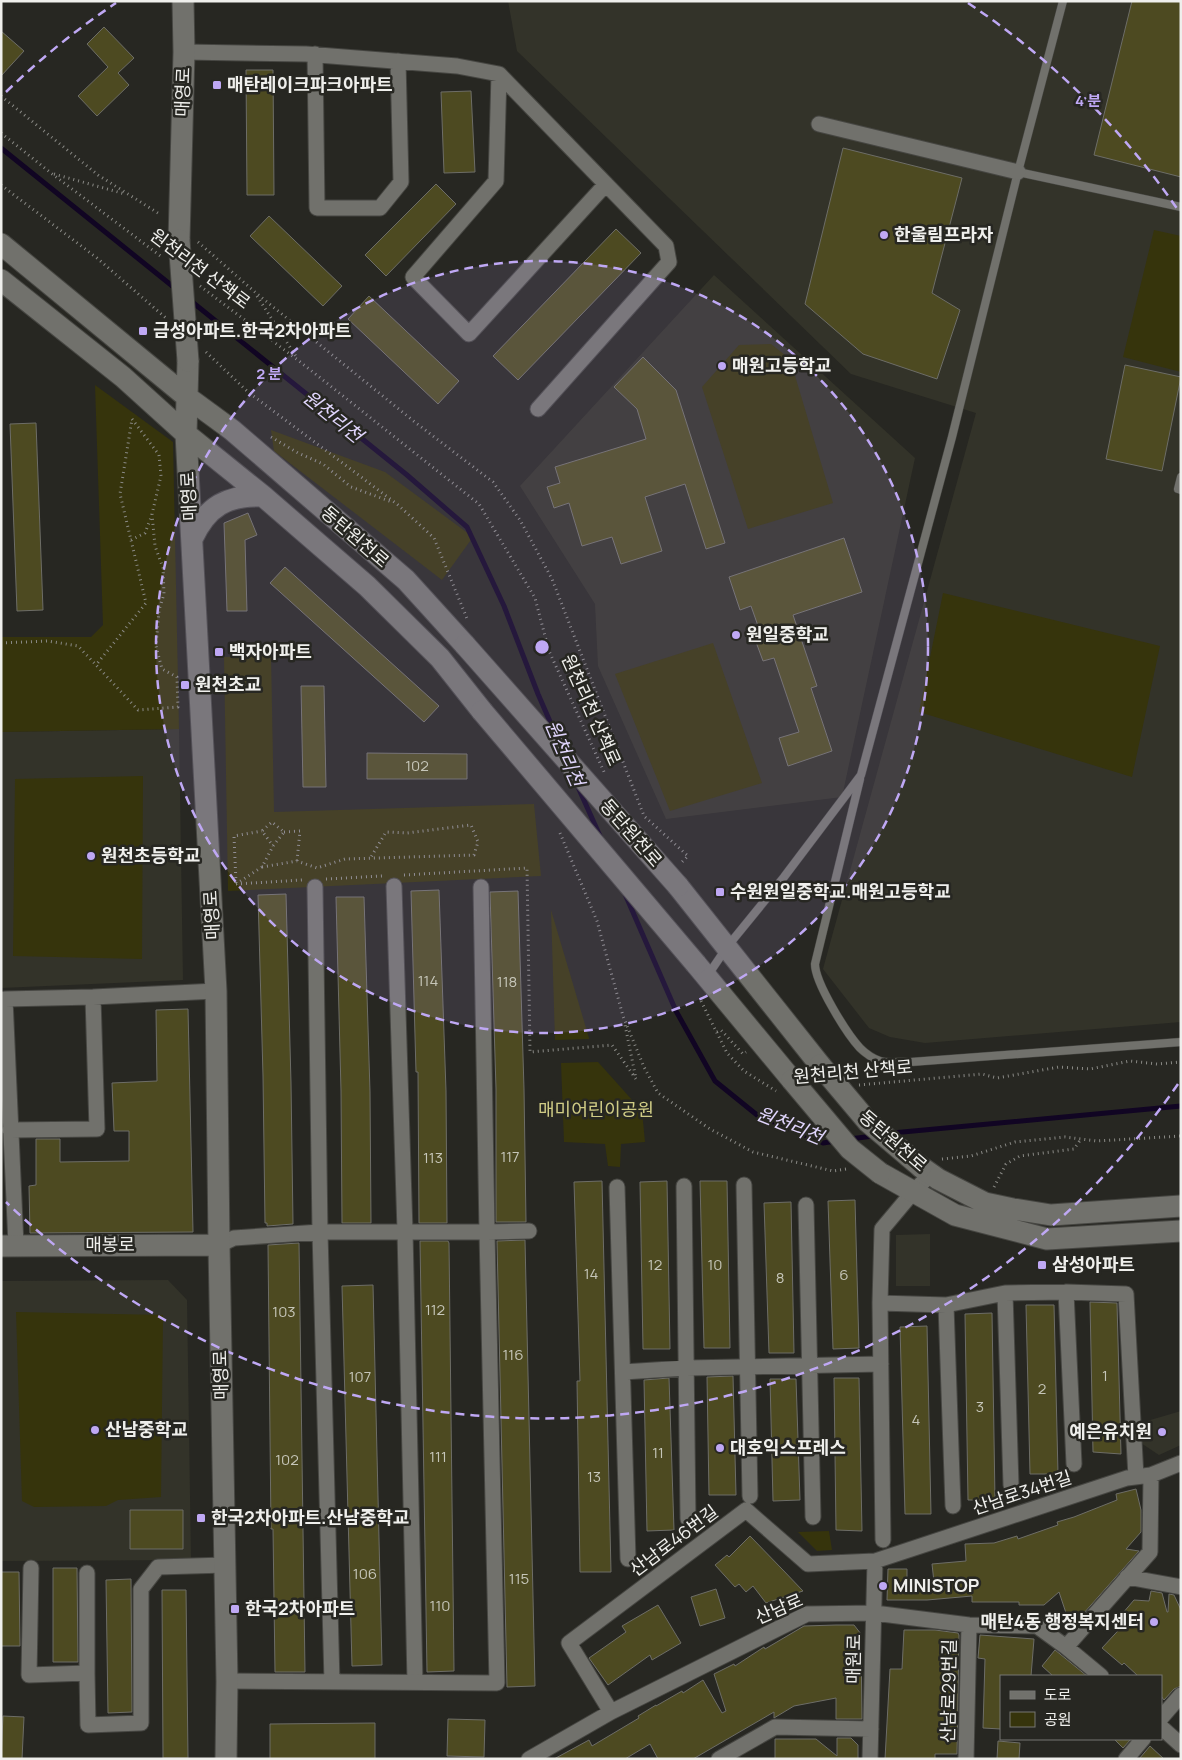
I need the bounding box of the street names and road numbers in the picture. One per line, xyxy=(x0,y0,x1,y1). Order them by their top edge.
street label: 매영로 xyxy=(169,67,195,117)
street label: 원천리천 산책로 xyxy=(146,223,256,314)
street label: 매영로 xyxy=(175,471,201,521)
street label: 동탄원천로 xyxy=(317,500,395,572)
street label: 원천리천 산책로 xyxy=(557,651,625,769)
street label: 동탄원천로 xyxy=(596,793,668,871)
street label: 매영로 xyxy=(198,890,224,940)
street label: 원천리천 산책로 xyxy=(792,1054,913,1088)
street label: 동탄원천로 xyxy=(855,1104,933,1176)
street label: 매봉로 xyxy=(85,1232,135,1256)
street label: 매영로 xyxy=(208,1350,232,1400)
street label: 산남로34번길 xyxy=(969,1465,1075,1519)
street label: 산남로46번길 xyxy=(624,1499,722,1581)
street label: 산남로 xyxy=(751,1587,806,1629)
street label: 매원로 xyxy=(841,1634,865,1684)
street label: 산남로29번길 xyxy=(935,1639,961,1743)

